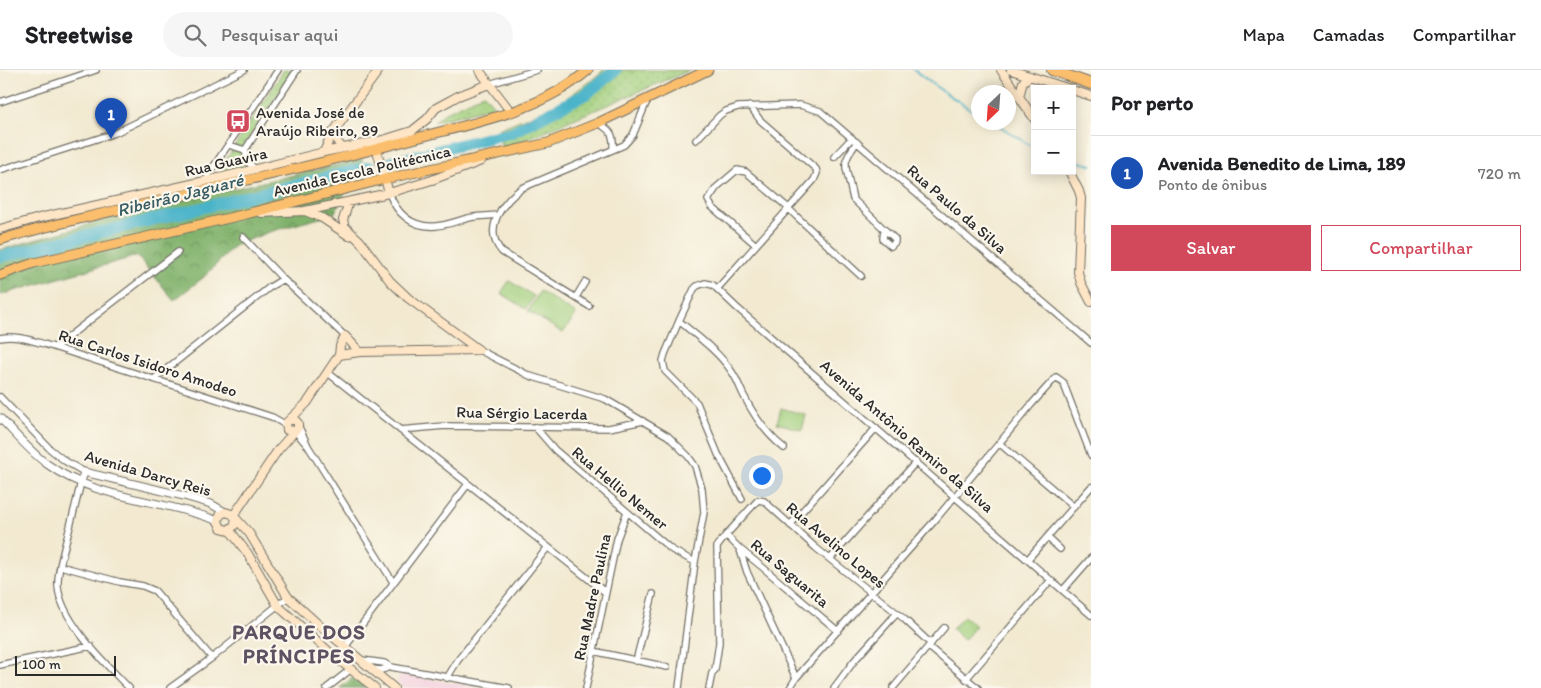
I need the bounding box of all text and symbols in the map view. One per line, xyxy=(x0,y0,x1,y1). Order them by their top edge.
search box xyxy=(163,12,513,57)
text: Streetwise xyxy=(25,20,133,49)
icon: search xyxy=(181,21,209,49)
text: Pesquisar aqui xyxy=(221,23,338,46)
text: Mapa xyxy=(1243,24,1285,46)
text: Camadas xyxy=(1313,24,1385,46)
text: Compartilhar xyxy=(1413,24,1516,46)
north arrow xyxy=(971,85,1016,130)
map controls xyxy=(1031,85,1076,175)
button: + xyxy=(1031,85,1076,130)
text: Por perto xyxy=(1111,90,1193,115)
pin: 1 xyxy=(95,98,127,139)
place label: Avenida José de Araújo Ribeiro, 89 xyxy=(256,103,378,140)
bus stop icon: Avenida José de Araújo Ribeiro, 89 xyxy=(225,108,251,134)
button: − xyxy=(1031,130,1076,175)
street label: Avenida Escola Politécnica xyxy=(271,141,453,201)
street label: Rua Guavira xyxy=(183,143,270,181)
text: Avenida Benedito de Lima, 189 xyxy=(1158,152,1406,175)
street label: Rua Paulo da Silva xyxy=(903,161,1011,258)
text: 1 xyxy=(1123,164,1131,183)
text: 720 m xyxy=(1478,164,1521,183)
water label: Ribeirão Jaguaré xyxy=(115,168,247,221)
text: Ponto de ônibus xyxy=(1158,175,1267,194)
button: Salvar xyxy=(1111,225,1311,271)
button: Compartilhar xyxy=(1321,225,1521,271)
street label: Rua Carlos Isidoro Amodeo xyxy=(56,325,240,401)
street label: Avenida Antônio Ramiro da Silva xyxy=(816,356,998,517)
street label: Rua Sérgio Lacerda xyxy=(456,402,588,424)
street label: Rua Hellio Nemer xyxy=(568,442,672,534)
street label: Avenida Darcy Reis xyxy=(83,446,213,500)
your location xyxy=(749,463,775,489)
street label: Rua Avelino Lopes xyxy=(782,498,890,592)
street label: Rua Madre Paulina xyxy=(569,532,615,662)
street label: Rua Saguarita xyxy=(747,535,834,612)
district label: PARQUE DOS PRÍNCIPES xyxy=(232,619,366,668)
scale bar xyxy=(15,653,116,676)
text: 100 m xyxy=(22,656,61,673)

